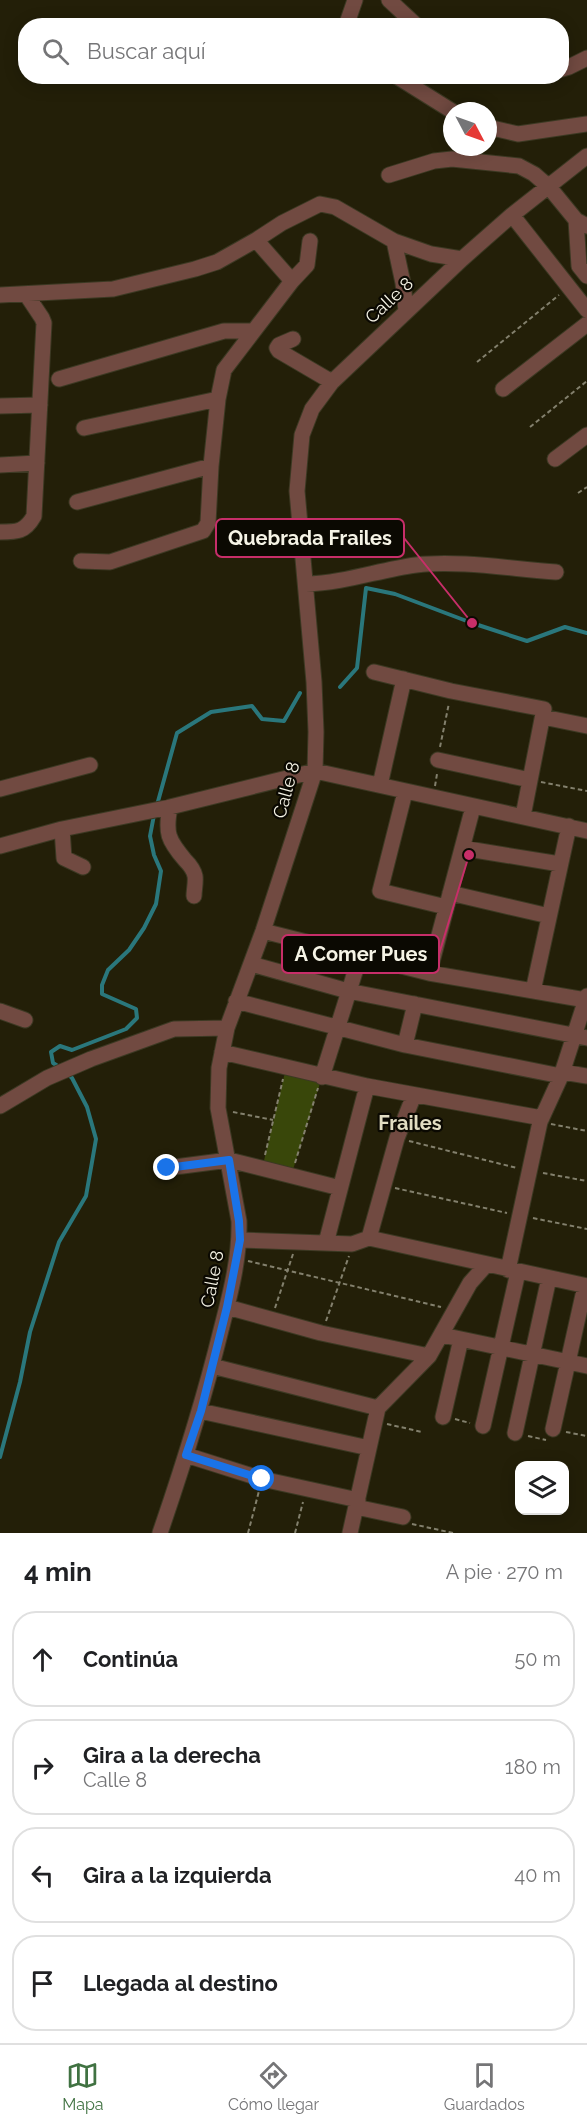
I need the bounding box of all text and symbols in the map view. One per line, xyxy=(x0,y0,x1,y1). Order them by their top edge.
search box xyxy=(18,18,569,84)
icon: search xyxy=(39,35,72,68)
text: Buscar aquí xyxy=(87,38,206,64)
north arrow xyxy=(443,102,497,156)
street label: Calle 8 xyxy=(361,273,417,327)
callout: Quebrada Frailes xyxy=(216,519,404,557)
text: Quebrada Frailes xyxy=(228,526,392,550)
street label: Calle 8 xyxy=(268,759,304,821)
callout: A Comer Pues xyxy=(282,935,439,973)
text: A Comer Pues xyxy=(295,942,428,966)
district label: Frailes xyxy=(378,1111,442,1135)
route end xyxy=(153,1154,179,1180)
street label: Calle 8 xyxy=(196,1249,228,1309)
map controls xyxy=(515,1461,569,1515)
button: layers xyxy=(515,1461,569,1515)
route start xyxy=(248,1465,274,1491)
text: 4 min xyxy=(24,1557,92,1587)
text: A pie · 270 m xyxy=(446,1560,563,1584)
icon: ahead xyxy=(26,1643,59,1676)
text: Continúa xyxy=(83,1646,178,1672)
text: 50 m xyxy=(514,1647,561,1671)
text: Gira a la derecha xyxy=(83,1742,261,1768)
icon: right xyxy=(26,1751,59,1784)
text: 180 m xyxy=(505,1755,561,1779)
text: Calle 8 xyxy=(83,1768,147,1792)
icon: left xyxy=(26,1859,59,1892)
text: Gira a la izquierda xyxy=(83,1862,272,1888)
text: 40 m xyxy=(514,1863,561,1887)
icon: arrive xyxy=(26,1967,59,2000)
text: Llegada al destino xyxy=(83,1970,278,1996)
tab: Mapa xyxy=(62,2059,104,2114)
tab: Cómo llegar xyxy=(228,2059,319,2114)
tab: Guardados xyxy=(444,2059,525,2114)

